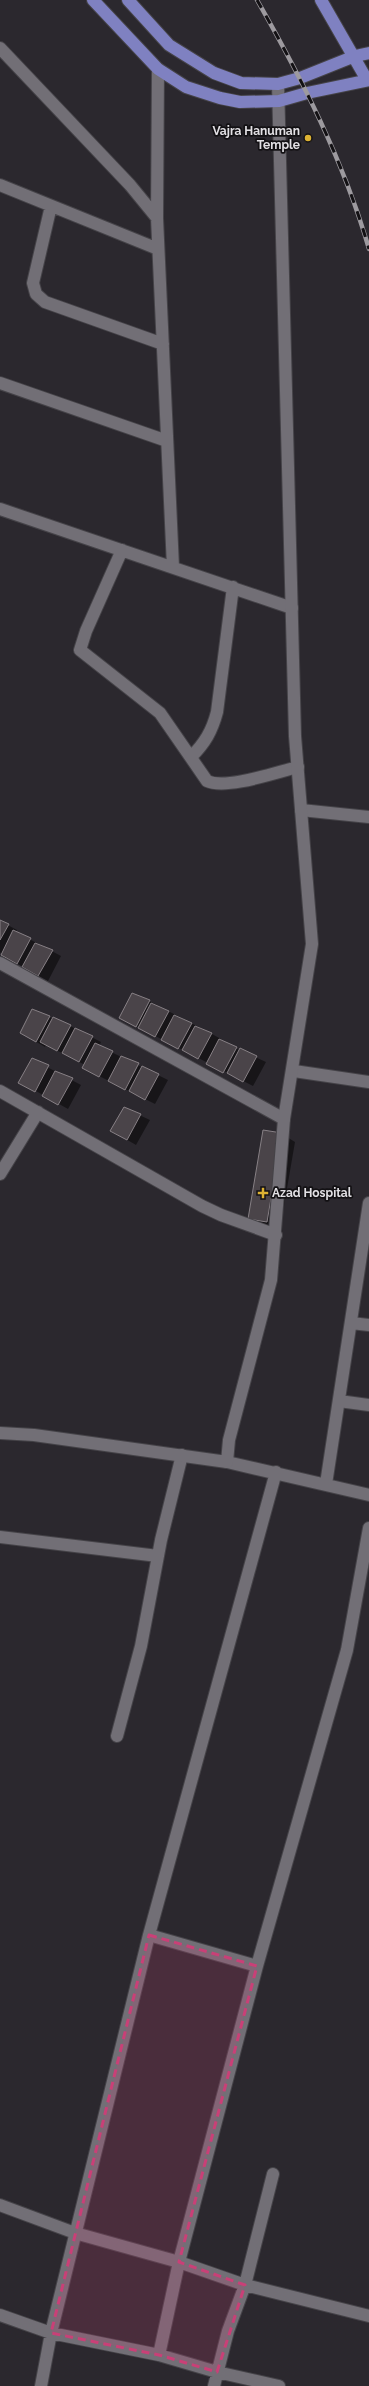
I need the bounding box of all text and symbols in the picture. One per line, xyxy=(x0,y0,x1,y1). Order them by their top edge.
place label: Vajra Hanuman Temple xyxy=(212,124,300,152)
marker: Vajra Hanuman Temple xyxy=(303,133,313,143)
place label: Azad Hospital xyxy=(272,1186,352,1200)
marker: Azad Hospital xyxy=(257,1187,269,1199)

